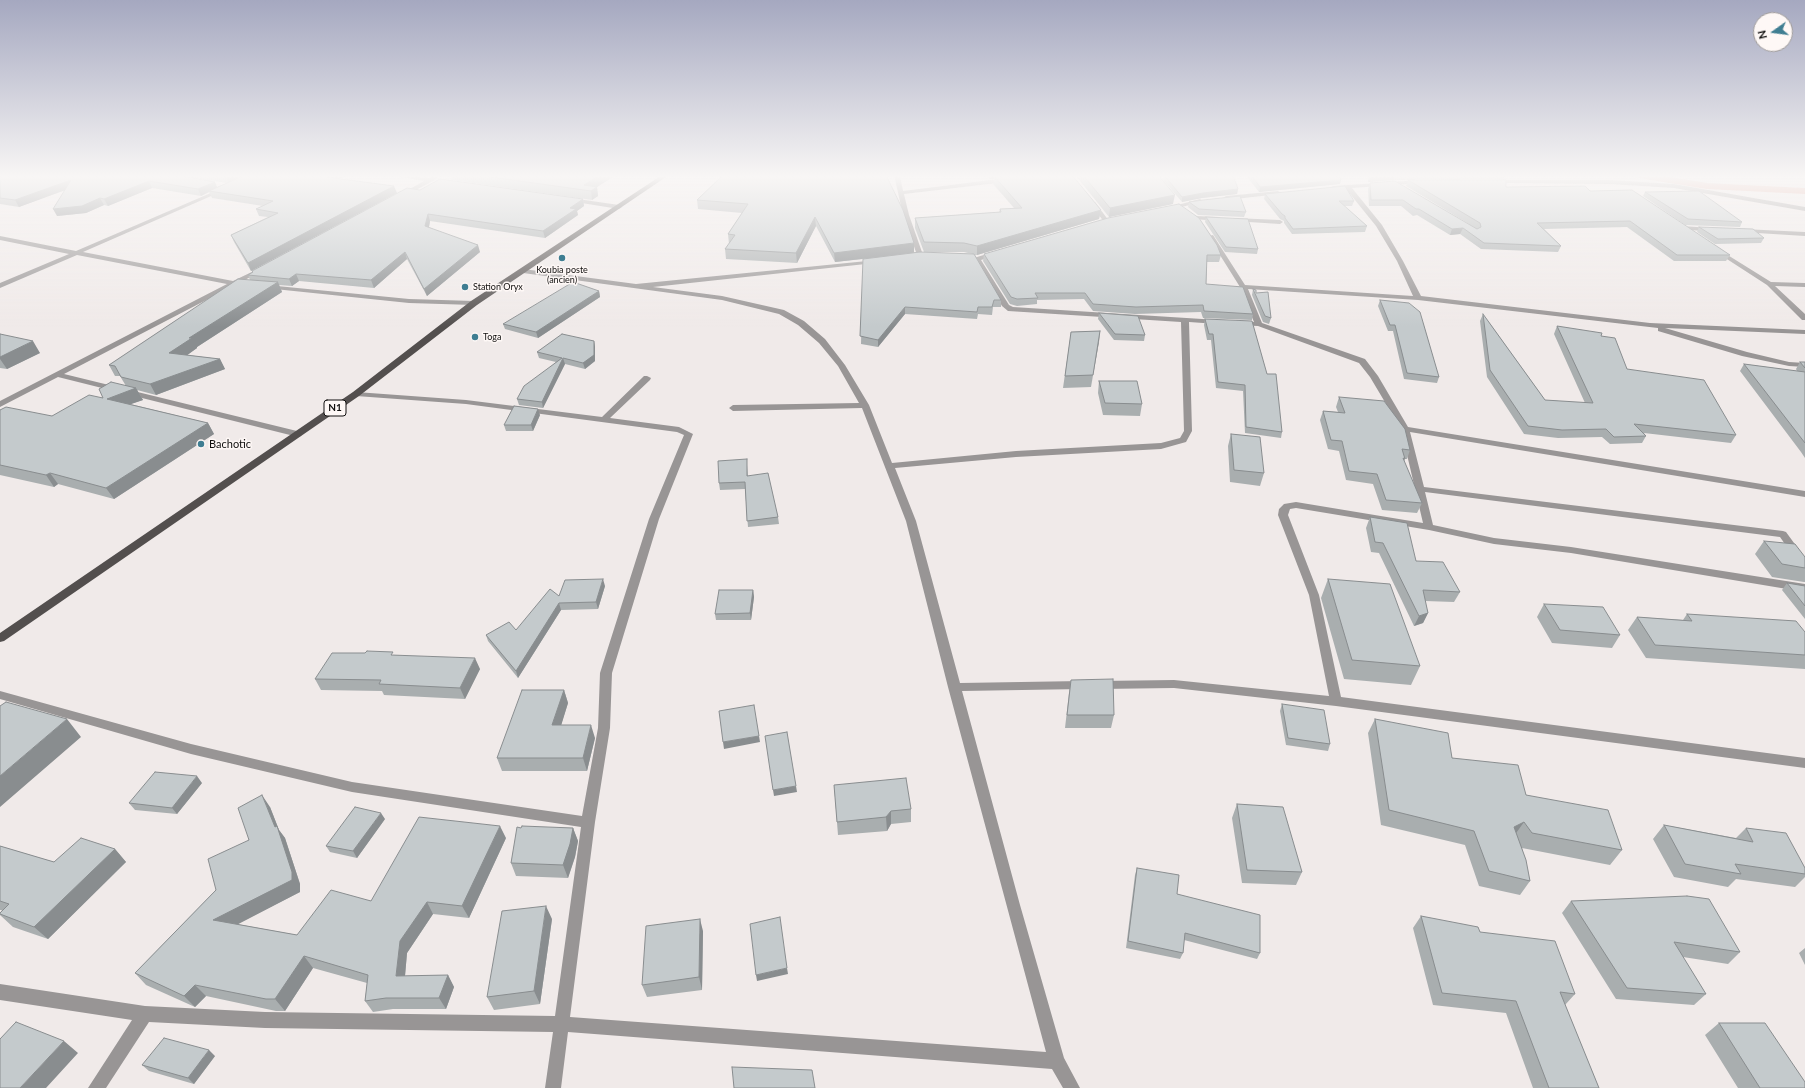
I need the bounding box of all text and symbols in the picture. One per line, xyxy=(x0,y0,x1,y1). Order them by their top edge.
north arrow xyxy=(1753,12,1793,52)
text: N xyxy=(1755,29,1769,40)
marker: Koubia poste (ancien) xyxy=(557,253,567,263)
place label: Koubia poste (ancien) xyxy=(536,265,588,286)
marker: Station Oryx xyxy=(460,282,470,292)
place label: Station Oryx xyxy=(473,282,523,292)
marker: Toga xyxy=(470,332,480,342)
place label: Toga xyxy=(483,332,501,342)
road number: N1 xyxy=(324,400,346,416)
place label: Bachotic xyxy=(209,437,251,451)
marker: Bachotic xyxy=(196,439,206,449)

